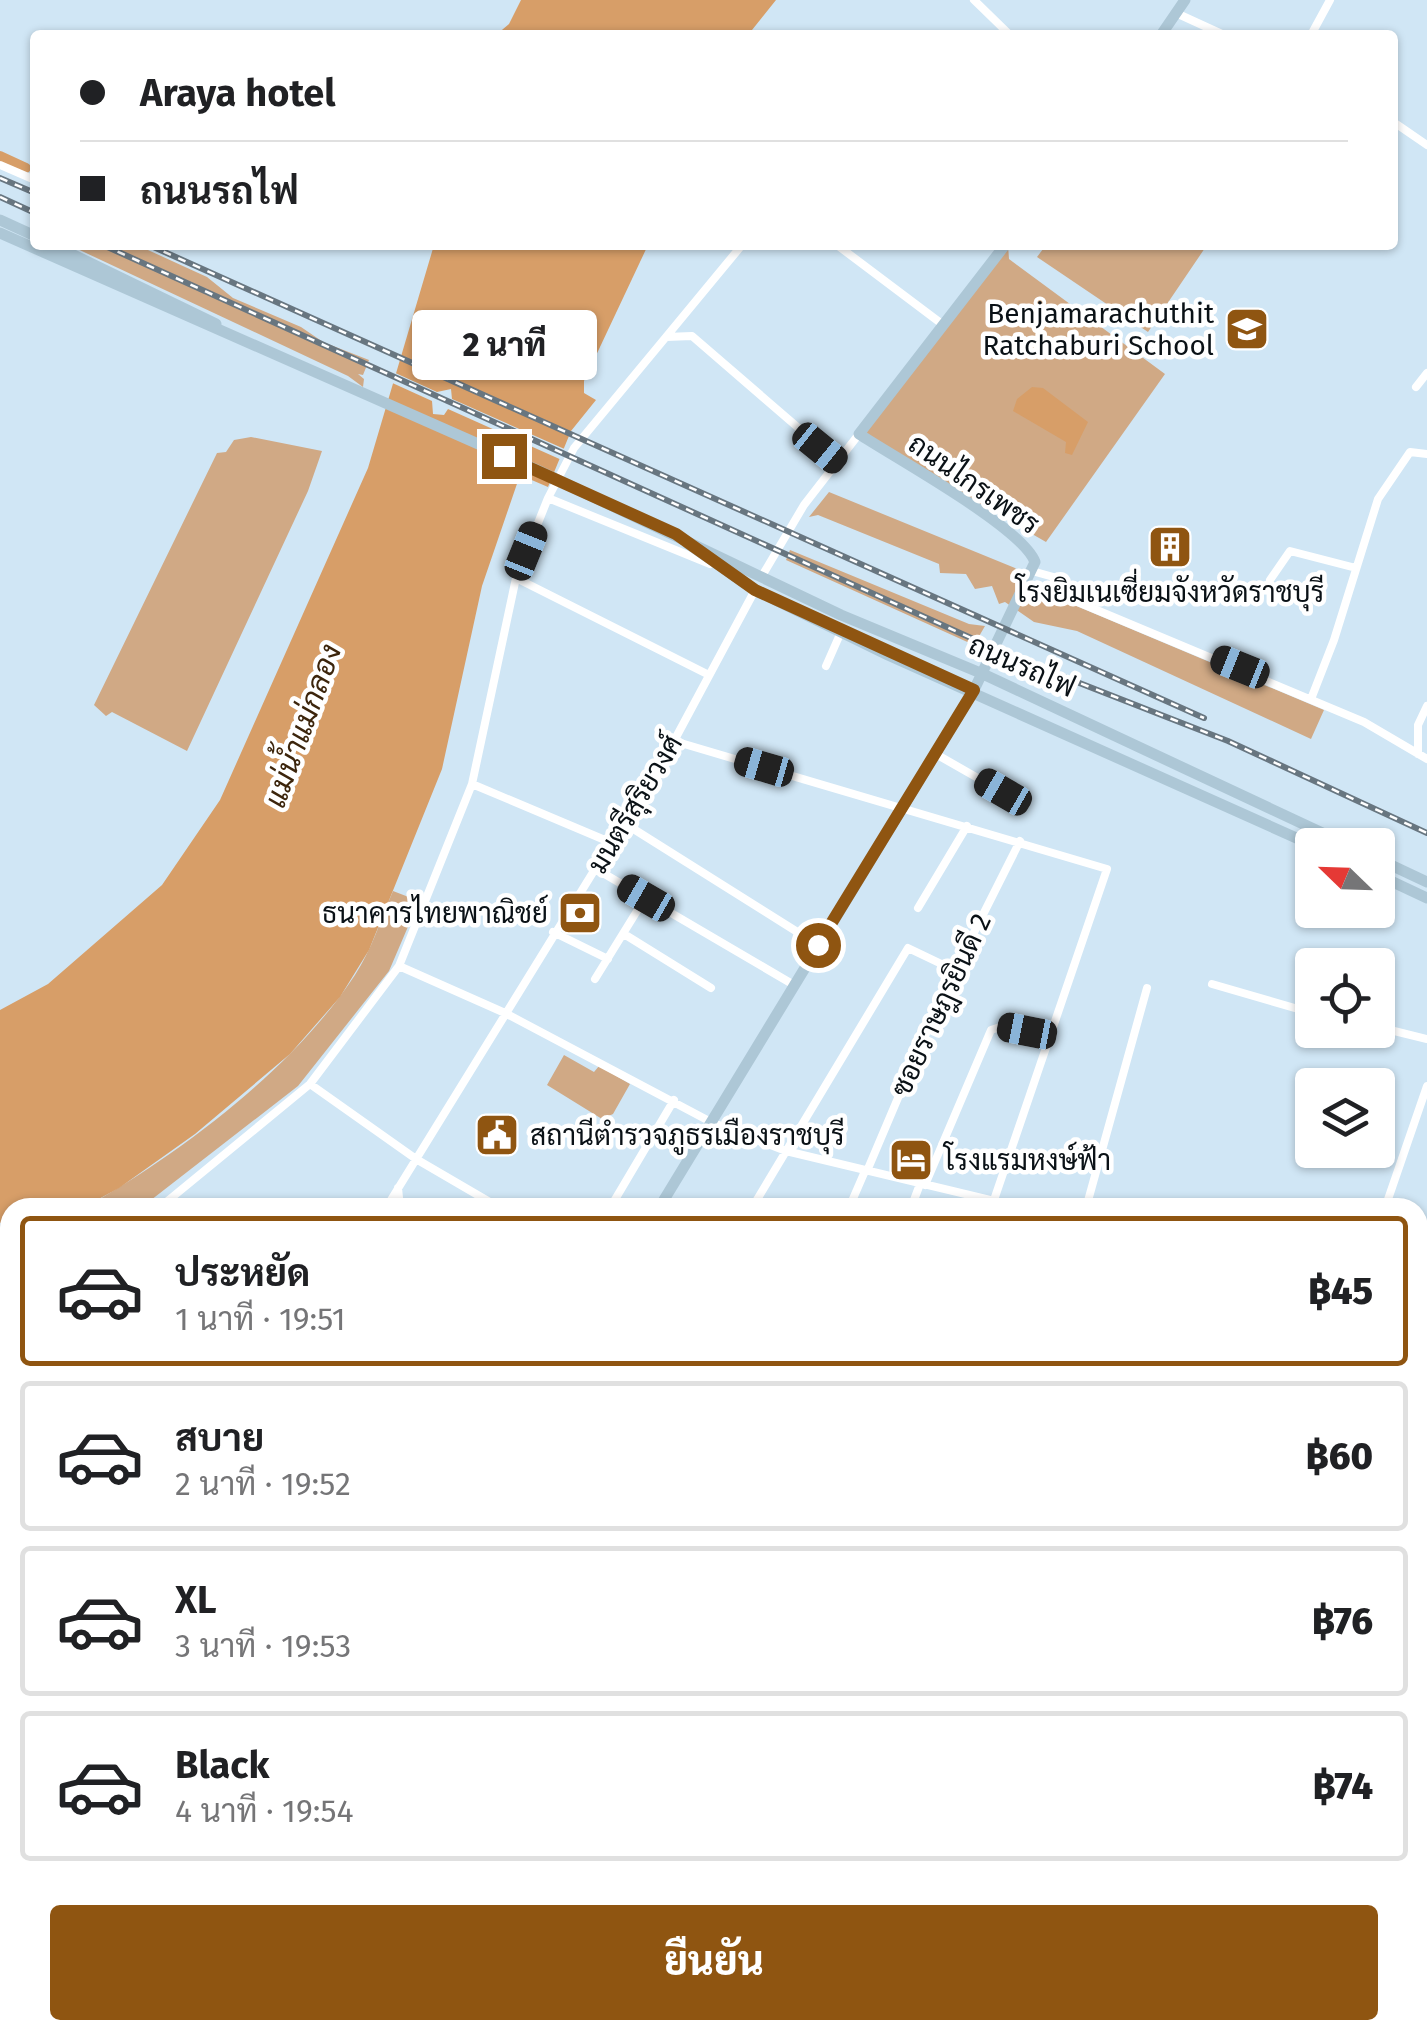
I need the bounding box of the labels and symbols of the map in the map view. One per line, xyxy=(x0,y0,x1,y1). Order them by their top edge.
place label: Benjamarachuthit Ratchaburi School xyxy=(982,297,1215,362)
school or university icon: Benjamarachuthit Ratchaburi School xyxy=(1224,306,1270,352)
callout: 2 นาที xyxy=(412,311,596,381)
car xyxy=(787,417,853,479)
street label: ถนนไกรเพชร xyxy=(902,424,1047,541)
route end xyxy=(482,434,527,479)
car xyxy=(501,518,551,584)
building icon: โรงยิมเนเซี่ยมจังหวัดราชบุรี xyxy=(1147,524,1193,570)
place label: โรงยิมเนเซี่ยมจังหวัดราชบุรี xyxy=(1014,568,1324,612)
street label: ถนนรถไฟ xyxy=(964,625,1081,704)
water label: แม่น้ำแม่กลอง xyxy=(248,636,349,813)
car xyxy=(1207,642,1273,692)
street label: มนตรีสุริยวงศ์ xyxy=(578,727,692,881)
car xyxy=(731,744,797,790)
car xyxy=(970,764,1036,820)
north arrow xyxy=(1295,828,1395,928)
car xyxy=(613,870,679,926)
bank icon: ธนาคารไทยพาณิชย์ xyxy=(557,890,603,936)
place label: ธนาคารไทยพาณิชย์ xyxy=(322,894,548,930)
street label: ซอยราษฎรยินดี 2 xyxy=(882,907,1001,1103)
route start xyxy=(796,923,841,968)
car xyxy=(995,1011,1059,1051)
public building icon: สถานีตำรวจภูธรเมืองราชบุรี xyxy=(474,1112,520,1158)
place label: สถานีตำรวจภูธรเมืองราชบุรี xyxy=(530,1117,845,1155)
hotel icon: โรงแรมหงษ์ฟ้า xyxy=(888,1137,934,1183)
place label: โรงแรมหงษ์ฟ้า xyxy=(942,1141,1111,1177)

